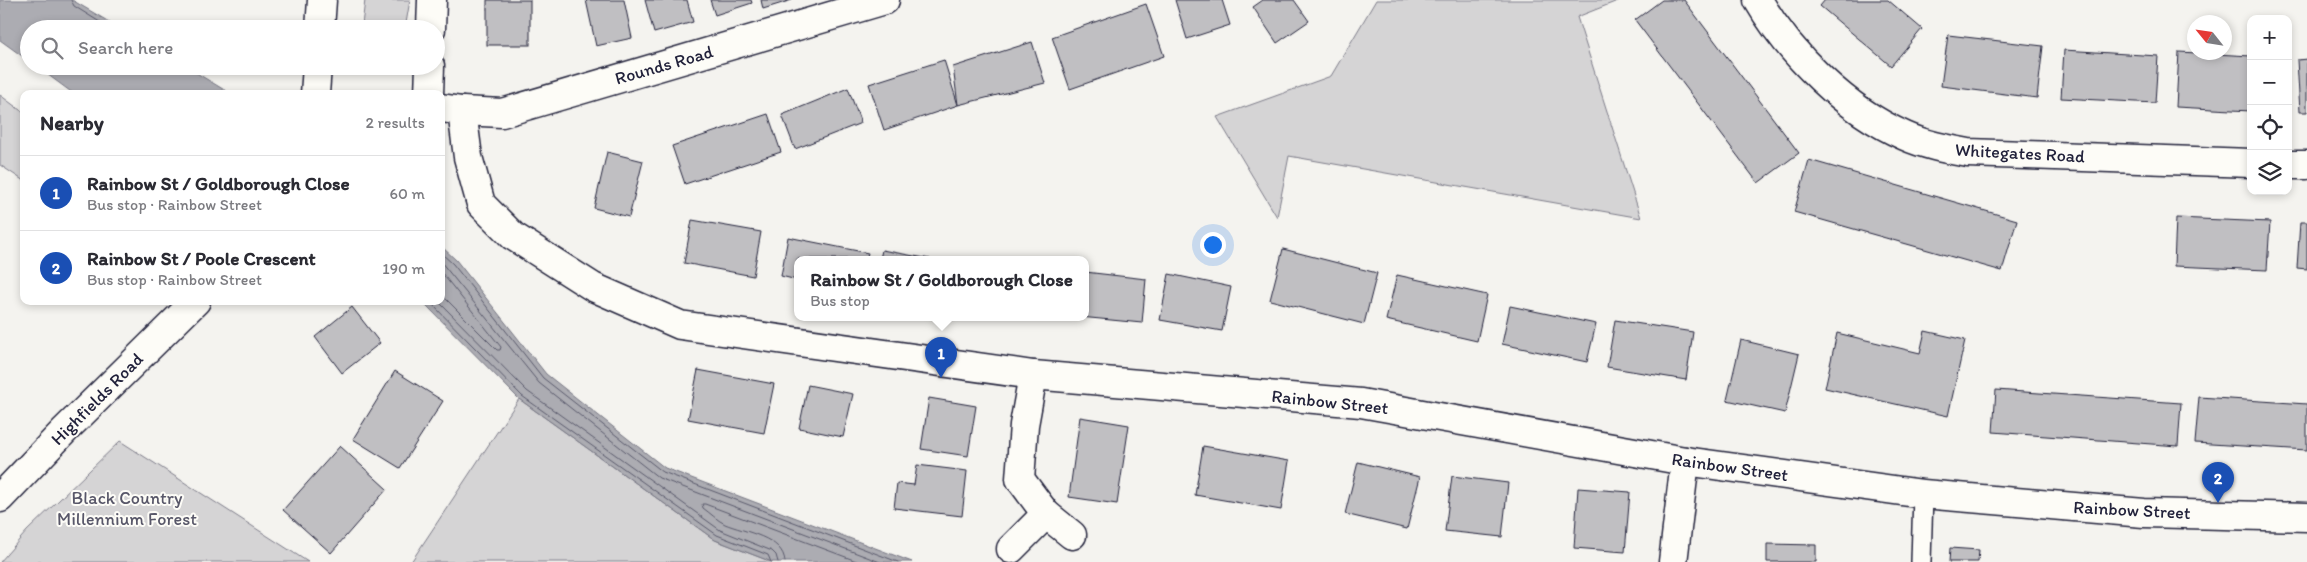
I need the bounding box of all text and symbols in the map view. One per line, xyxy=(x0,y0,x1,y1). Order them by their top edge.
north arrow xyxy=(2187,15,2232,60)
map controls xyxy=(2247,15,2292,195)
button: + xyxy=(2247,15,2292,60)
search box xyxy=(20,20,445,75)
icon: search xyxy=(38,34,66,62)
text: Search here xyxy=(78,36,173,59)
street label: Rounds Road xyxy=(612,40,716,90)
button: − xyxy=(2247,60,2292,105)
button: locate xyxy=(2247,105,2292,150)
text: Nearby xyxy=(40,110,104,135)
text: 2 results xyxy=(365,113,425,132)
street label: Whitegates Road xyxy=(1954,139,2086,167)
button: layers xyxy=(2247,150,2292,195)
text: Rainbow St / Goldborough Close xyxy=(87,172,350,195)
text: 1 xyxy=(52,184,60,203)
text: 60 m xyxy=(390,184,425,203)
text: Bus stop · Rainbow Street xyxy=(87,195,262,214)
your location xyxy=(1200,232,1226,258)
text: Rainbow St / Poole Crescent xyxy=(87,247,316,270)
popup xyxy=(794,256,1089,321)
text: 2 xyxy=(52,259,60,278)
text: 190 m xyxy=(382,259,425,278)
text: Rainbow St / Goldborough Close xyxy=(810,268,1073,291)
text: Bus stop · Rainbow Street xyxy=(87,270,262,289)
text: Bus stop xyxy=(810,291,870,310)
pin: 1 xyxy=(925,337,957,378)
street label: Highfields Road xyxy=(46,348,148,450)
street label: Rainbow Street xyxy=(1270,385,1390,419)
street label: Rainbow Street xyxy=(1670,448,1790,486)
pin: 2 xyxy=(2202,462,2234,503)
park label: Black Country Millennium Forest xyxy=(57,487,197,530)
street label: Rainbow Street xyxy=(2073,496,2191,524)

